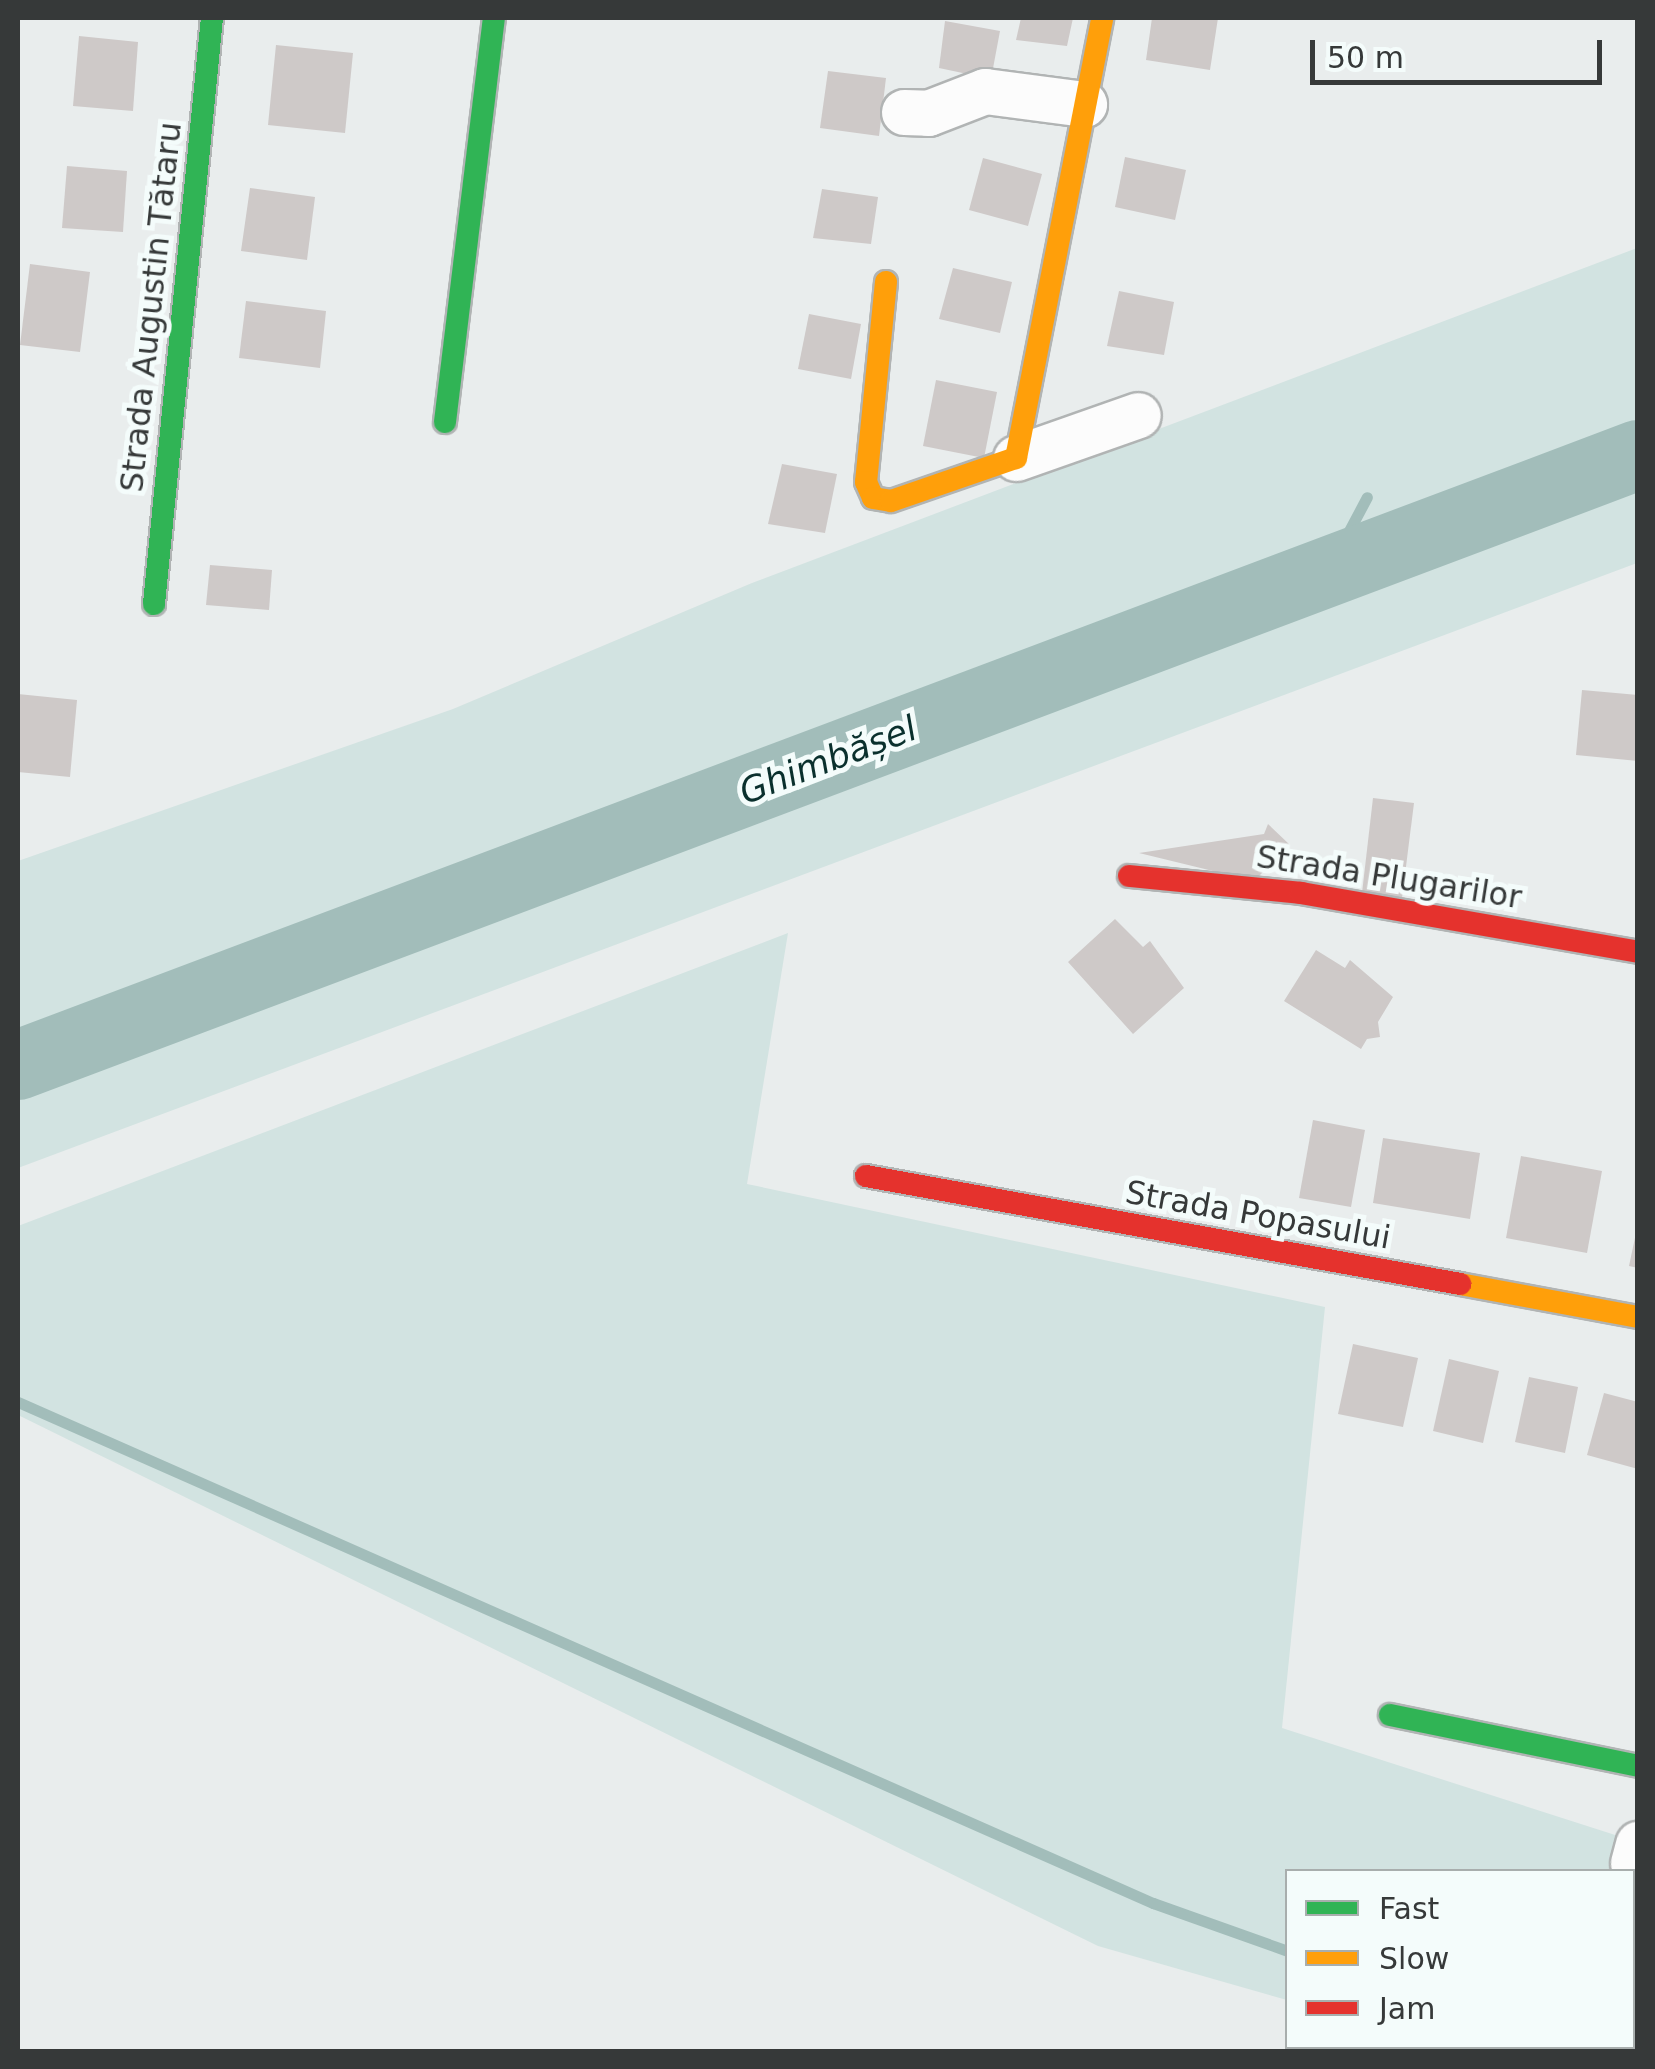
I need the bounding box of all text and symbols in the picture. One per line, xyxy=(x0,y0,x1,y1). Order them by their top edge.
scale bar xyxy=(1315,20,1608,82)
text: 50 m xyxy=(1327,40,1404,75)
street label: Strada Augustin Tătaru xyxy=(112,120,190,494)
water label: Ghimbășel xyxy=(734,707,922,813)
street label: Strada Plugarilor xyxy=(1254,837,1524,917)
street label: Strada Popasului xyxy=(1123,1173,1393,1257)
legend xyxy=(1285,1869,1635,2049)
text: Fast xyxy=(1379,1891,1439,1926)
text: Slow xyxy=(1379,1941,1449,1976)
text: Jam xyxy=(1379,1991,1435,2026)

